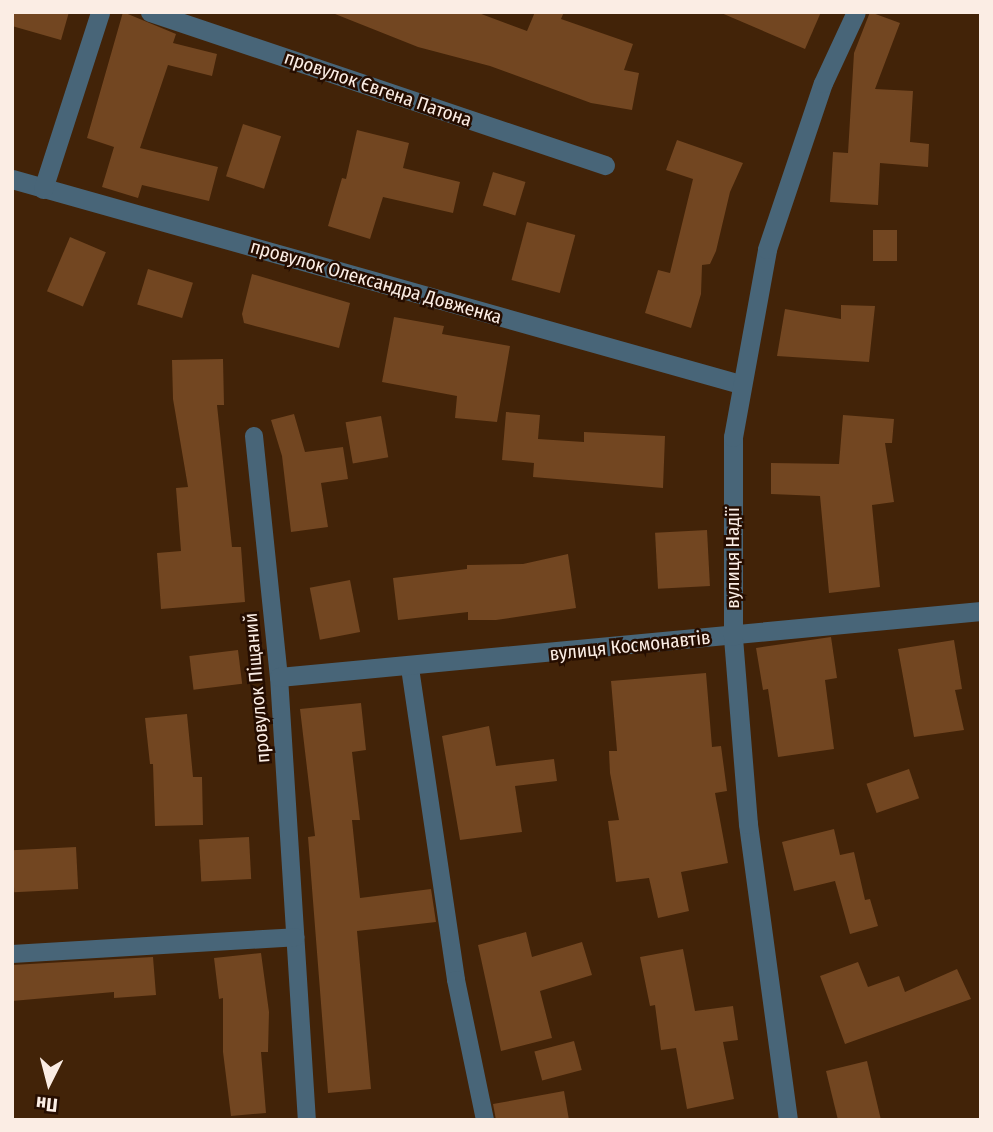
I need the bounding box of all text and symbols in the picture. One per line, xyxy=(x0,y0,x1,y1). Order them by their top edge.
street label: провулок Євгена Патона xyxy=(281,46,475,132)
street label: провулок Олександра Довженка xyxy=(248,235,504,329)
street label: вулиця Надії xyxy=(722,507,744,609)
street label: провулок Піщаний xyxy=(239,612,275,764)
street label: вулиця Космонавтів xyxy=(548,626,712,666)
north arrow xyxy=(14,1048,84,1118)
text: Пн xyxy=(35,1092,59,1117)

